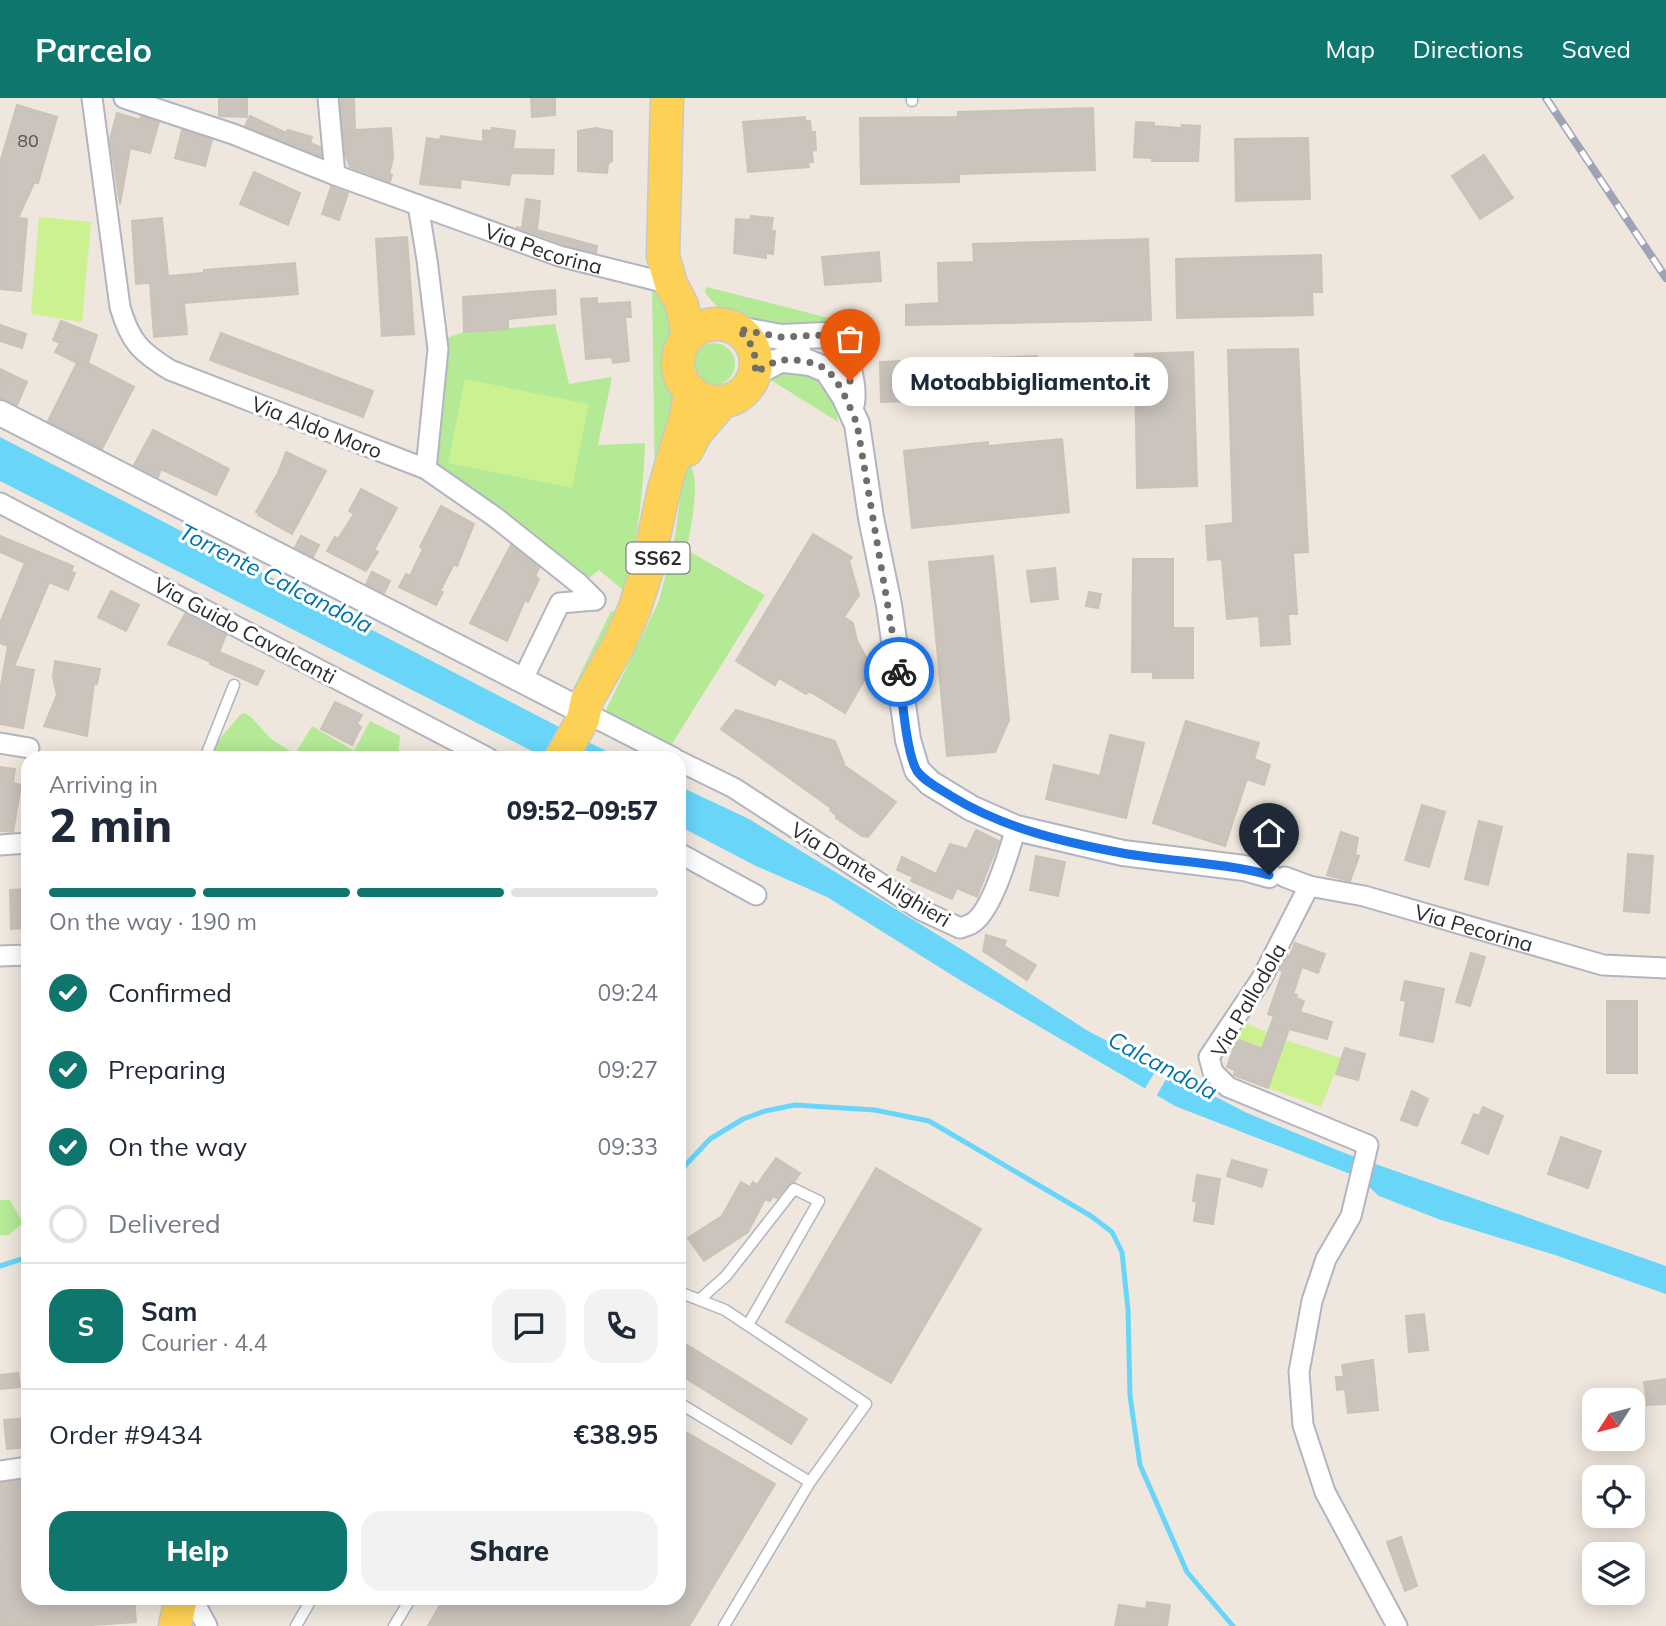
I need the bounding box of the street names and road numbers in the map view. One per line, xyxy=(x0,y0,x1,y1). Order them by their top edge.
street label: Via Pecorina xyxy=(481,217,605,279)
street label: Via Aldo Moro xyxy=(248,390,386,464)
road number: SS62 xyxy=(626,542,690,573)
street label: Via Guido Cavalcanti xyxy=(149,571,341,689)
street label: Via Dante Alighieri xyxy=(786,816,956,932)
street label: Via Pecorina xyxy=(1412,898,1536,957)
street label: Via Pallodola xyxy=(1205,938,1291,1062)

